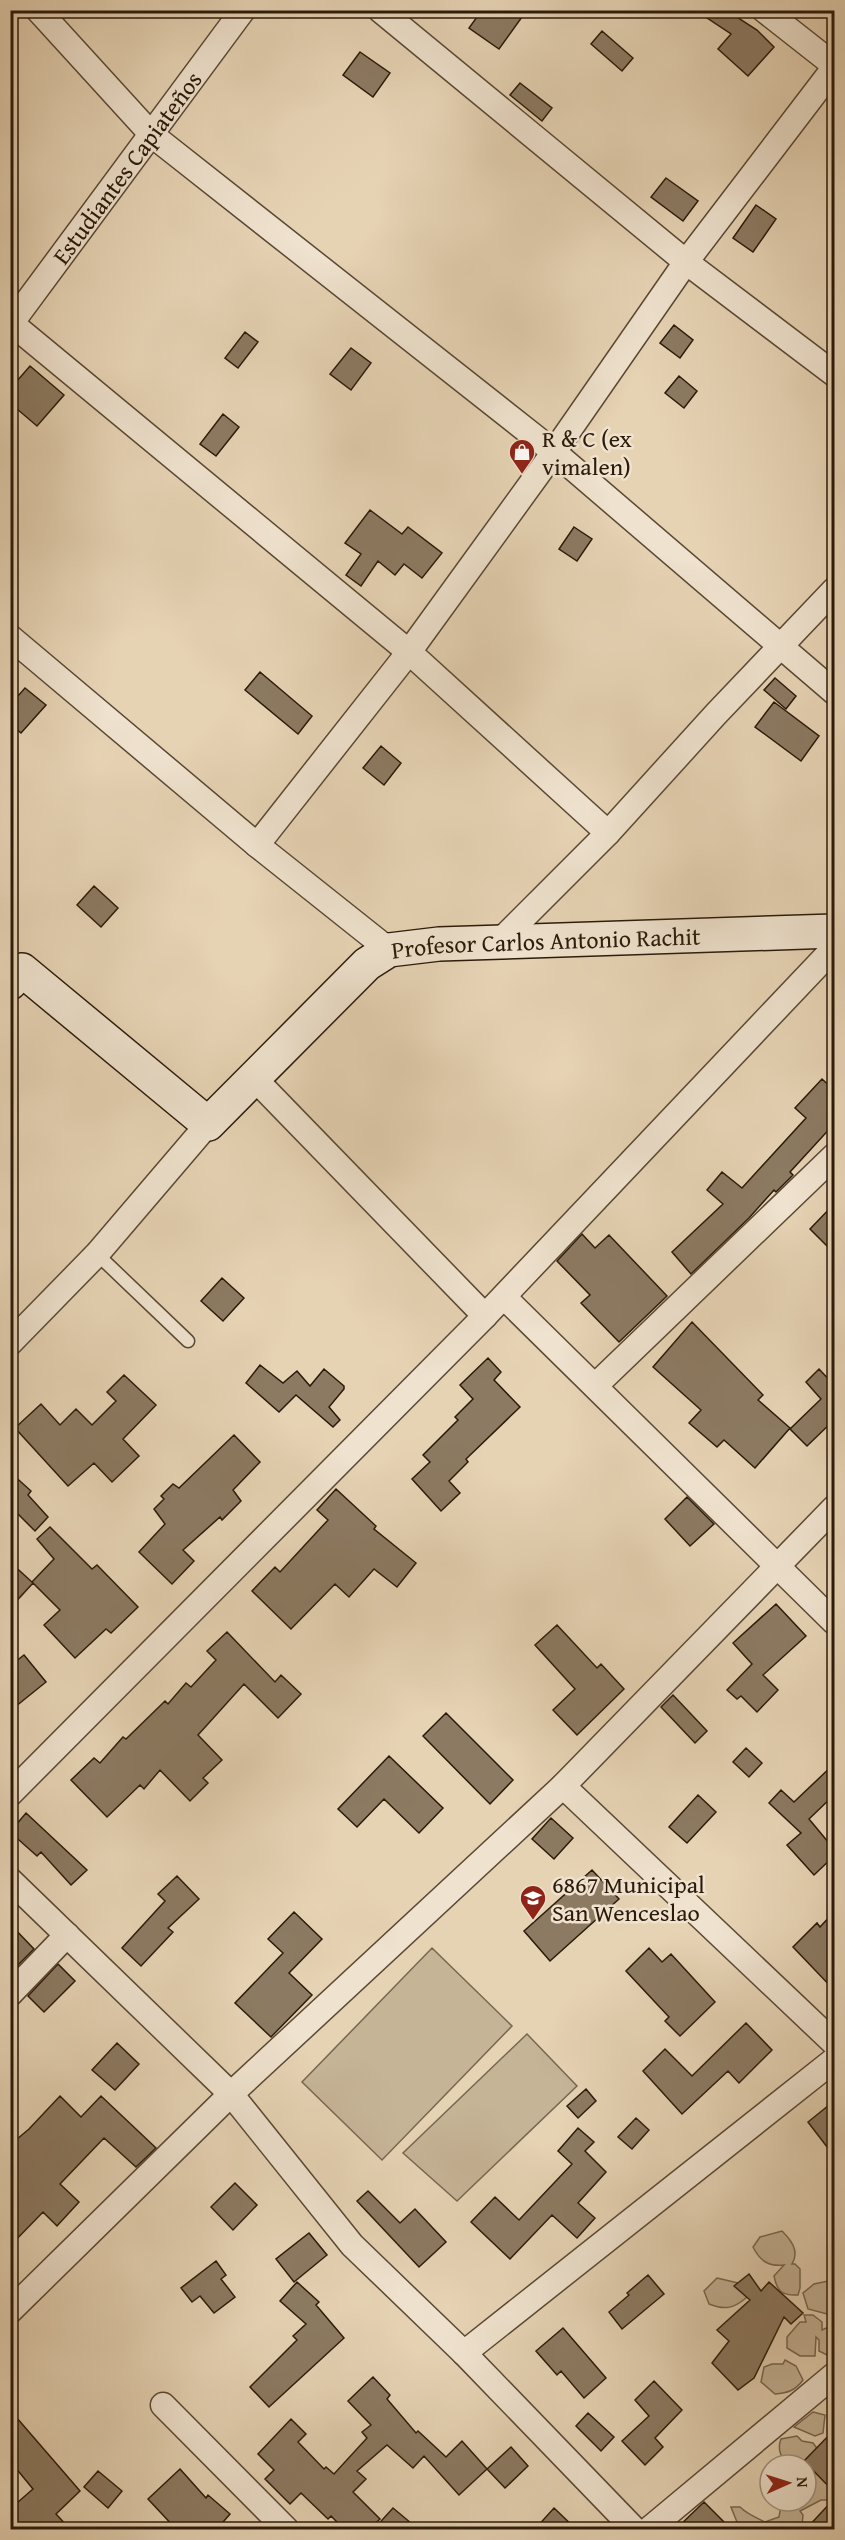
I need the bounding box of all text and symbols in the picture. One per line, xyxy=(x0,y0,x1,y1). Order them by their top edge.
street label: Estudiantes Capiateños xyxy=(43,64,210,271)
place label: R & C (ex vimalen) xyxy=(542,421,633,484)
shop icon: R & C (ex vimalen) xyxy=(507,437,537,475)
street label: Profesor Carlos Antonio Rachit xyxy=(389,918,702,967)
place label: 6867 Municipal San Wenceslao xyxy=(552,1867,705,1930)
school or university icon: 6867 Municipal San Wenceslao xyxy=(518,1883,548,1921)
north arrow xyxy=(758,2453,818,2513)
text: N xyxy=(791,2476,815,2488)

